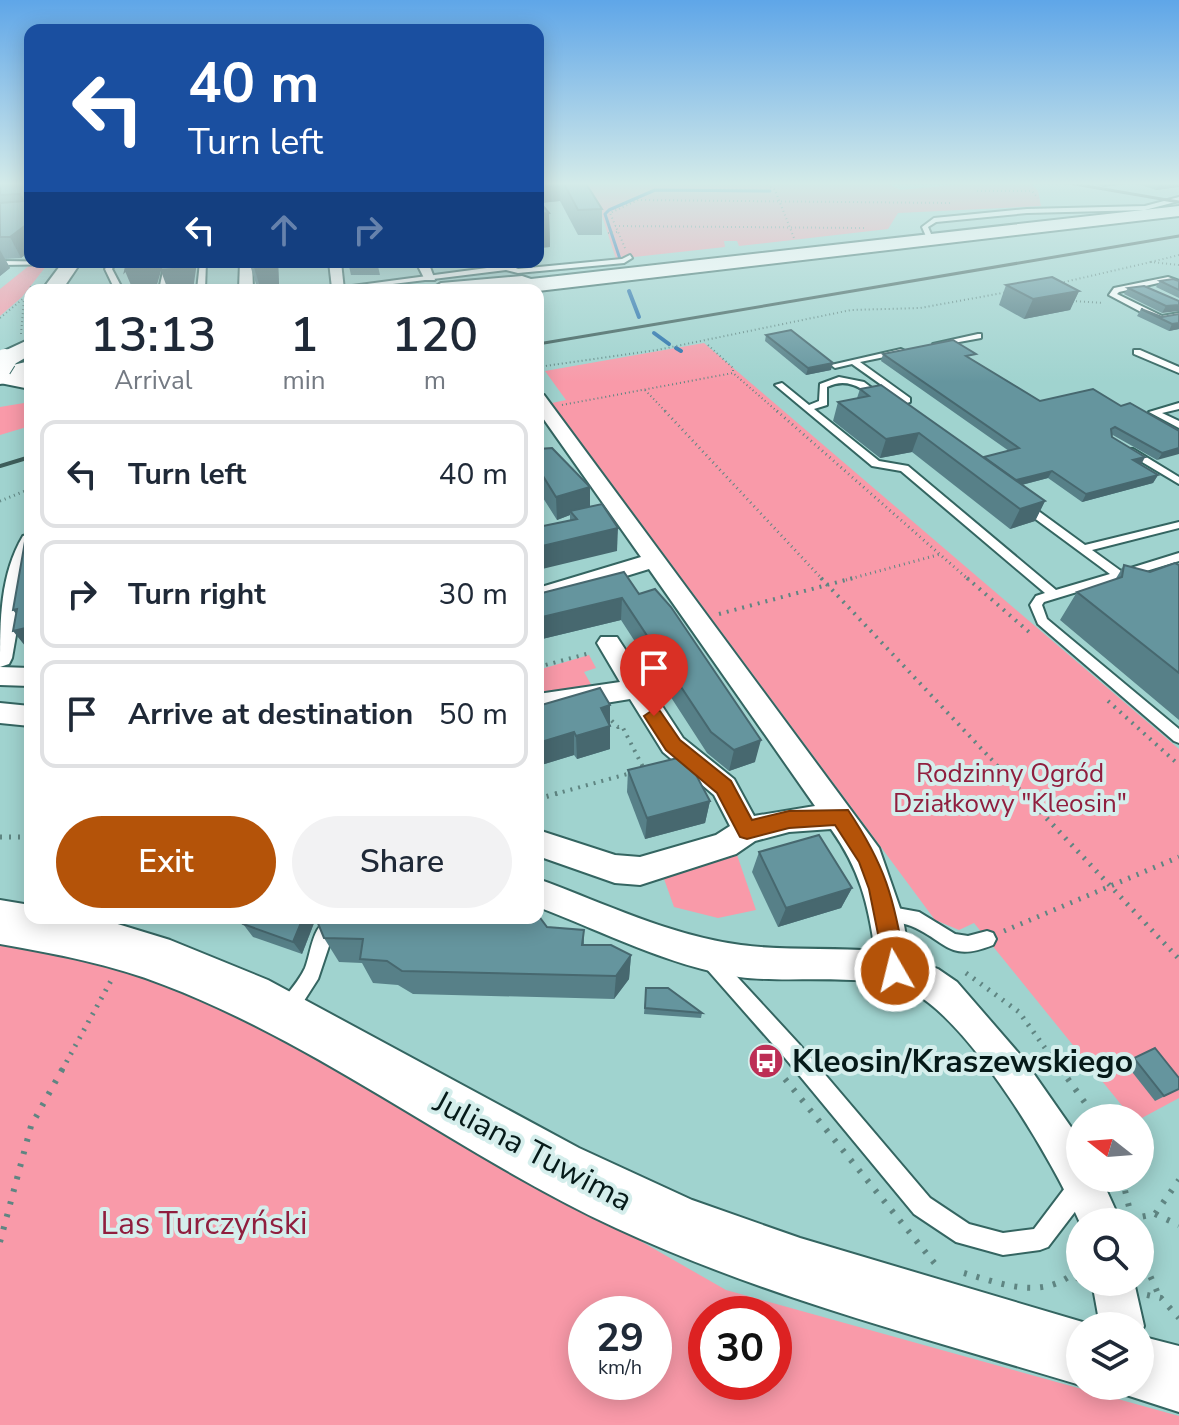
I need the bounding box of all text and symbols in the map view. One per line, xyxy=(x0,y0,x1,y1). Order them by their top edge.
text: 40 m xyxy=(188,45,319,122)
icon: left xyxy=(56,56,160,160)
text: Turn left xyxy=(188,118,323,167)
icon: left xyxy=(178,208,222,252)
icon: ahead xyxy=(262,208,306,252)
icon: right xyxy=(346,208,390,252)
text: 13:13 xyxy=(90,302,217,368)
text: 1 xyxy=(290,302,318,368)
text: 120 xyxy=(392,302,478,368)
text: Arrival xyxy=(114,363,192,398)
text: min xyxy=(283,363,326,398)
text: m xyxy=(424,363,446,398)
icon: left xyxy=(60,452,104,496)
text: Turn left xyxy=(128,454,246,495)
text: 40 m xyxy=(439,454,508,495)
icon: right xyxy=(60,572,104,616)
text: Turn right xyxy=(128,574,266,615)
text: 30 m xyxy=(439,574,508,615)
pin xyxy=(620,634,688,716)
icon: arrive xyxy=(632,646,676,690)
icon: arrive xyxy=(60,692,104,736)
text: Arrive at destination xyxy=(128,694,413,735)
text: 50 m xyxy=(439,694,508,735)
park label: Rodzinny Ogród Działkowy "Kleosin" xyxy=(893,756,1127,821)
button: Exit xyxy=(56,816,276,908)
button: Share xyxy=(292,816,512,908)
position arrow xyxy=(853,929,937,1013)
place label: Kleosin/Kraszewskiego xyxy=(792,1040,1133,1083)
bus stop icon: Kleosin/Kraszewskiego xyxy=(747,1042,785,1080)
street label: Juliana Tuwima xyxy=(425,1080,640,1221)
north arrow xyxy=(1066,1104,1154,1192)
map controls xyxy=(1066,1104,1154,1400)
park label: Las Turczyński xyxy=(101,1202,307,1245)
button: search xyxy=(1066,1208,1154,1296)
speed limit sign: 30 xyxy=(688,1296,792,1400)
text: 29 xyxy=(596,1311,644,1365)
button: layers xyxy=(1066,1312,1154,1400)
text: km/h xyxy=(598,1354,642,1381)

